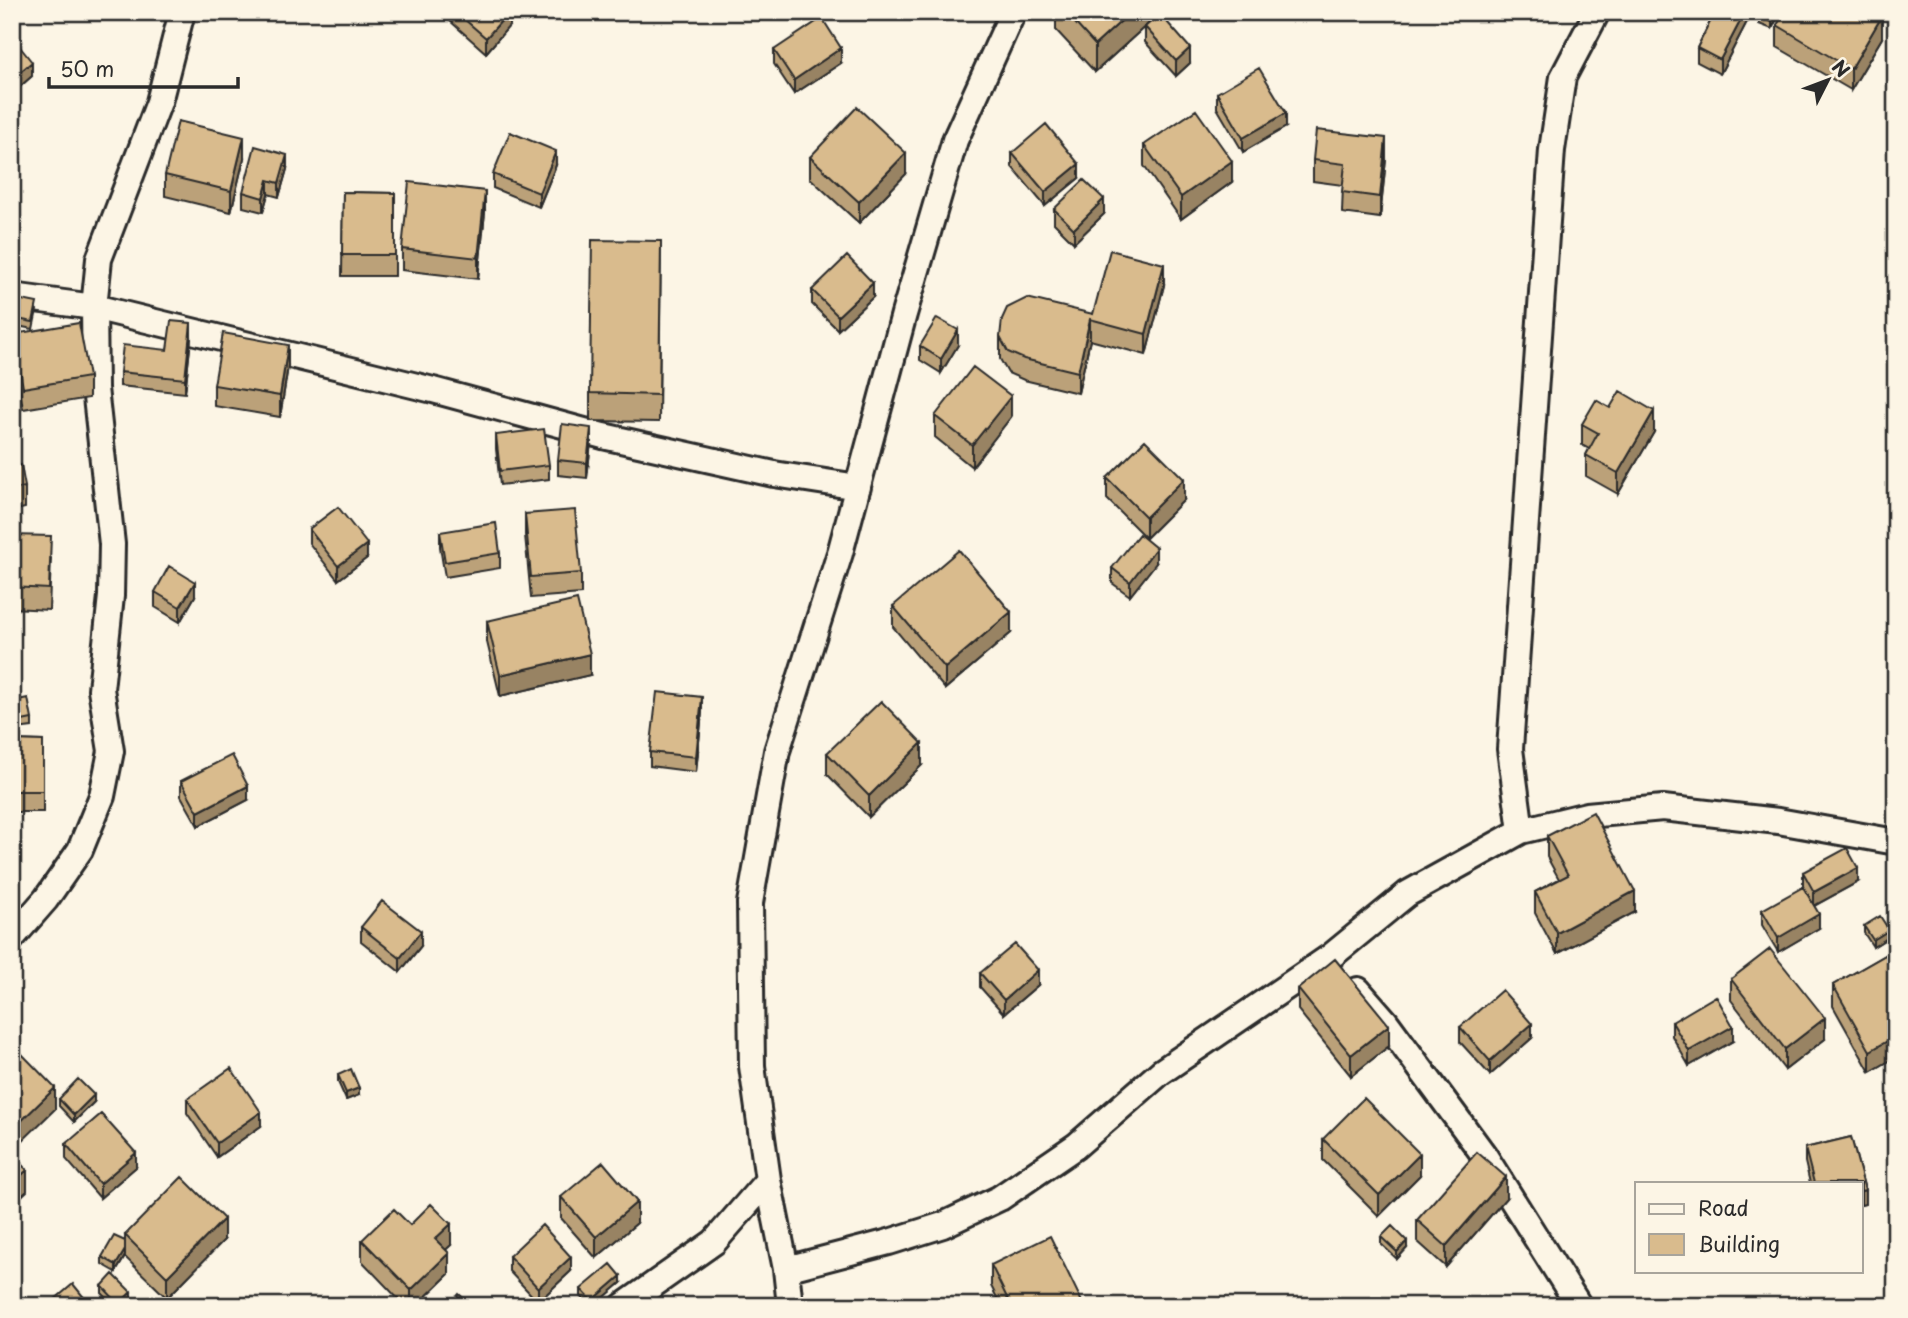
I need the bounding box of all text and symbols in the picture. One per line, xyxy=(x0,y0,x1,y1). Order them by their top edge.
scale bar xyxy=(49,46,238,90)
north arrow xyxy=(1792,46,1862,116)
text: 50 m xyxy=(60,52,114,84)
text: N xyxy=(1826,53,1857,83)
legend xyxy=(1635,1182,1862,1272)
text: Road xyxy=(1698,1191,1749,1223)
text: Building xyxy=(1698,1227,1780,1259)

